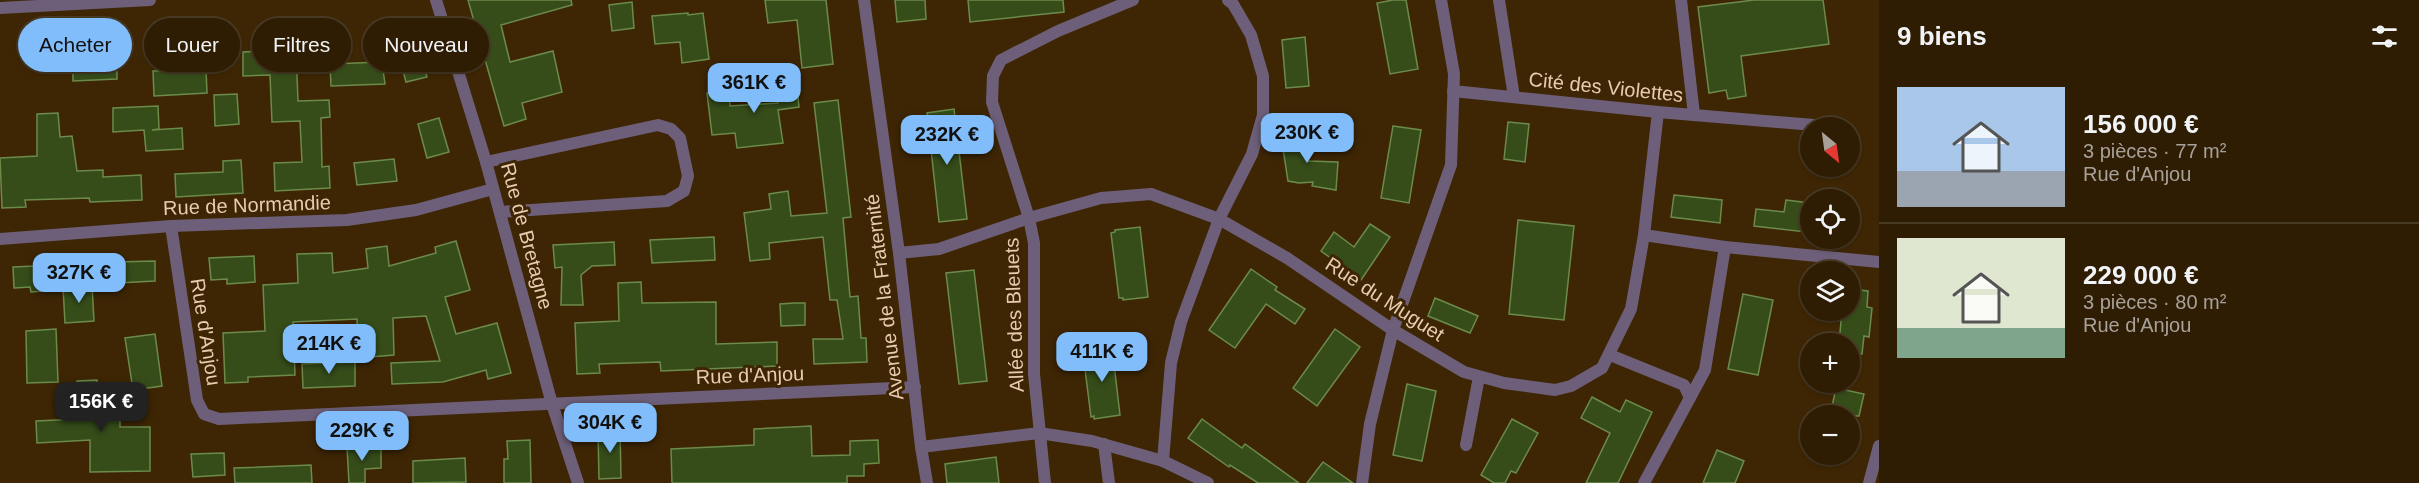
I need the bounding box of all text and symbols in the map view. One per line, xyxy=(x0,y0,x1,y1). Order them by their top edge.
chip: Acheter xyxy=(18,18,132,72)
chip: Louer xyxy=(144,18,240,72)
chip: Filtres xyxy=(252,18,351,72)
chip: Nouveau xyxy=(363,18,489,72)
icon: filters xyxy=(2368,20,2401,53)
text: 9 biens xyxy=(1897,21,1987,51)
pin: 361K € xyxy=(705,63,803,114)
street label: Cité des Violettes xyxy=(1528,68,1684,106)
text: 361K € xyxy=(722,71,786,93)
text: 156 000 € xyxy=(2083,109,2199,139)
icon: home xyxy=(1945,111,2017,183)
pin: 230K € xyxy=(1258,113,1356,164)
pin: 232K € xyxy=(898,115,996,166)
north arrow xyxy=(1800,117,1860,177)
map controls xyxy=(1800,117,1860,465)
text: 230K € xyxy=(1275,121,1339,143)
text: 232K € xyxy=(915,123,979,145)
text: 3 pièces · 77 m² xyxy=(2083,140,2226,162)
street label: Rue de Bretagne xyxy=(497,160,557,312)
text: Rue d'Anjou xyxy=(2083,163,2191,185)
button: locate xyxy=(1800,189,1860,249)
street label: Rue de Normandie xyxy=(163,191,331,219)
street label: Avenue de la Fraternité xyxy=(860,193,908,401)
street label: Allée des Bleuets xyxy=(1000,237,1028,393)
pin: 327K € xyxy=(30,253,128,304)
street label: Rue du Muguet xyxy=(1322,253,1449,346)
text: 229 000 € xyxy=(2083,260,2199,290)
text: 327K € xyxy=(47,261,111,283)
button: layers xyxy=(1800,261,1860,321)
icon: home xyxy=(1945,262,2017,334)
street label: Rue d'Anjou xyxy=(187,277,225,387)
text: 3 pièces · 80 m² xyxy=(2083,291,2226,313)
text: Rue d'Anjou xyxy=(2083,314,2191,336)
pin: 214K € xyxy=(280,324,378,375)
text: 214K € xyxy=(297,332,361,354)
pin: 411K € xyxy=(1053,332,1151,383)
button: + xyxy=(1800,333,1860,393)
text: 411K € xyxy=(1070,340,1134,362)
street label: Rue d'Anjou xyxy=(695,362,805,388)
pin: 156K € xyxy=(52,382,150,433)
text: 156K € xyxy=(69,390,133,412)
pin: 304K € xyxy=(561,403,659,454)
button: − xyxy=(1800,405,1860,465)
pin: 229K € xyxy=(313,411,411,462)
text: 304K € xyxy=(578,411,642,433)
text: 229K € xyxy=(330,419,394,441)

